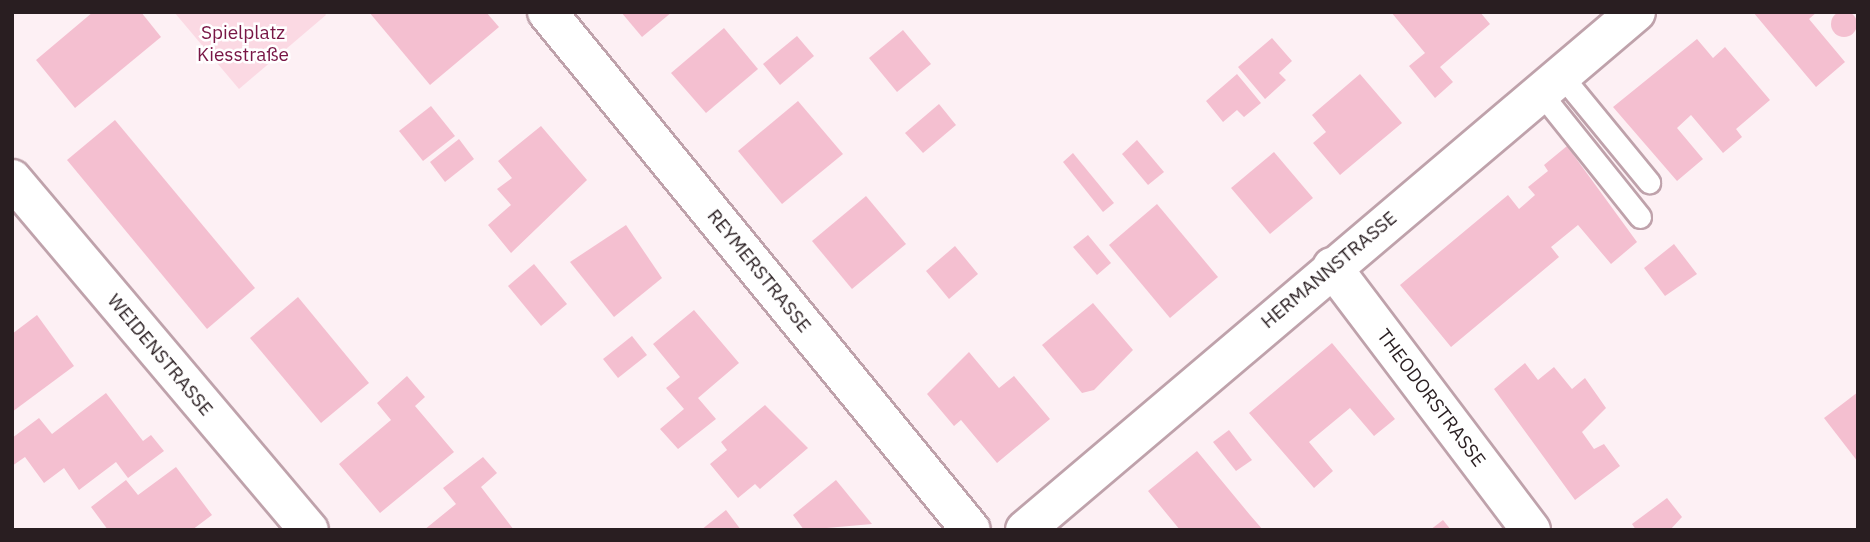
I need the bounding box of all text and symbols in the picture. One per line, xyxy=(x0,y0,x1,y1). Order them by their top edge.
park label: Spielplatz Kiesstraße xyxy=(197,22,289,66)
street label: REYMERSTRASSE xyxy=(702,205,816,337)
street label: HERMANNSTRASSE xyxy=(1257,207,1401,333)
street label: WEIDENSTRASSE xyxy=(102,290,218,420)
street label: THEODORSTRASSE xyxy=(1372,325,1490,471)

